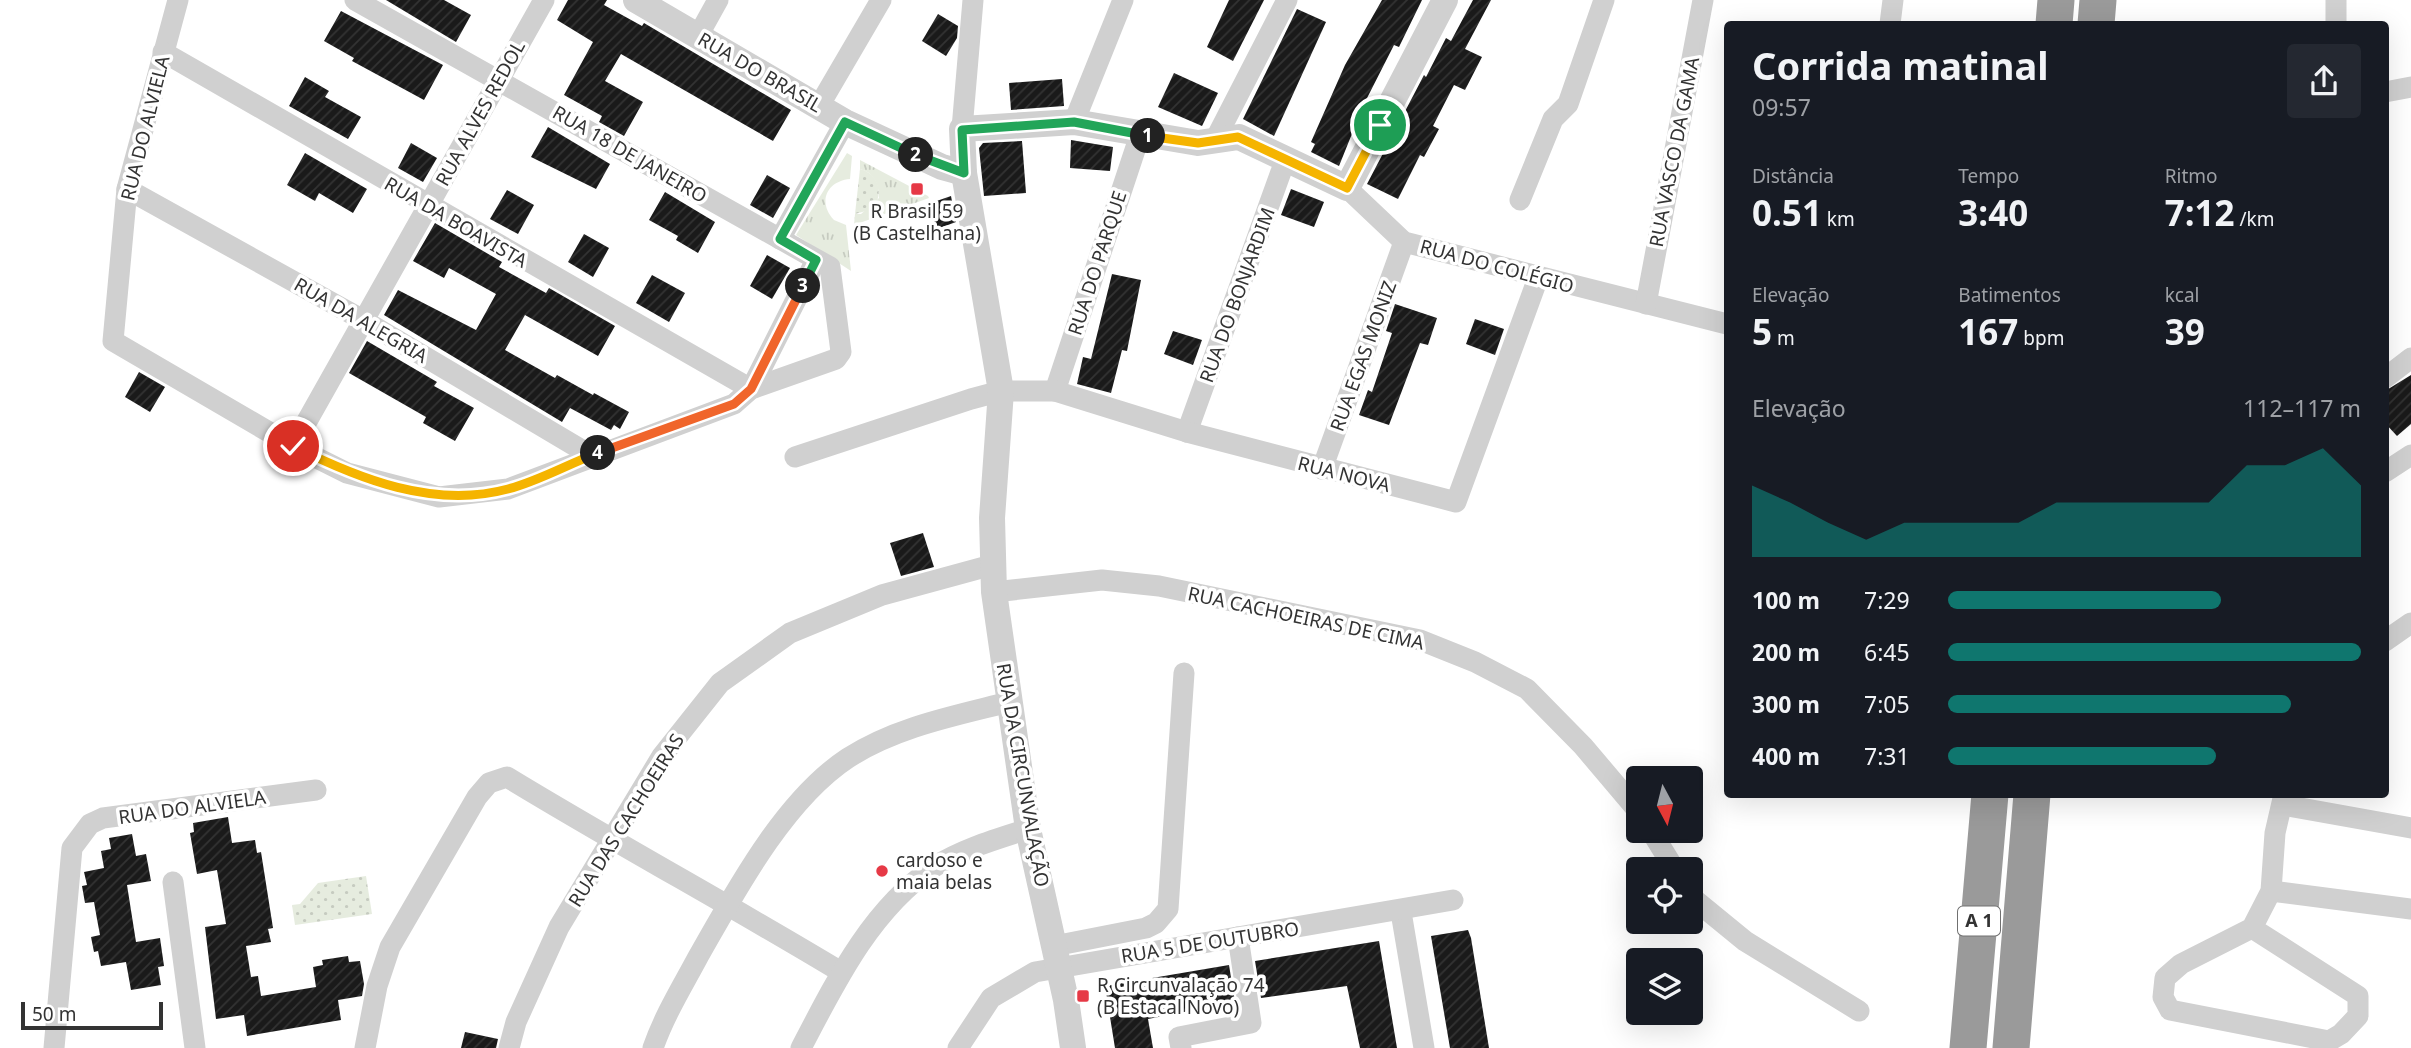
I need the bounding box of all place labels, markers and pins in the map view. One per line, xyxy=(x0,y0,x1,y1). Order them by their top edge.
pin xyxy=(1350,95,1410,155)
pin: 1 xyxy=(1130,118,1166,154)
pin: 2 xyxy=(898,138,934,172)
marker: R Brasil 59 (B Castelhana) xyxy=(909,181,925,197)
place label: R Brasil 59 (B Castelhana) xyxy=(853,198,981,246)
pin: 3 xyxy=(786,268,820,304)
pin xyxy=(263,416,323,476)
pin: 4 xyxy=(580,435,616,470)
place label: cardoso e maia belas xyxy=(896,847,992,895)
marker: cardoso e maia belas xyxy=(874,863,890,879)
place label: R Circunvalação 74 (B Estacal Novo) xyxy=(1097,972,1265,1020)
marker: R Circunvalação 74 (B Estacal Novo) xyxy=(1075,988,1091,1004)

